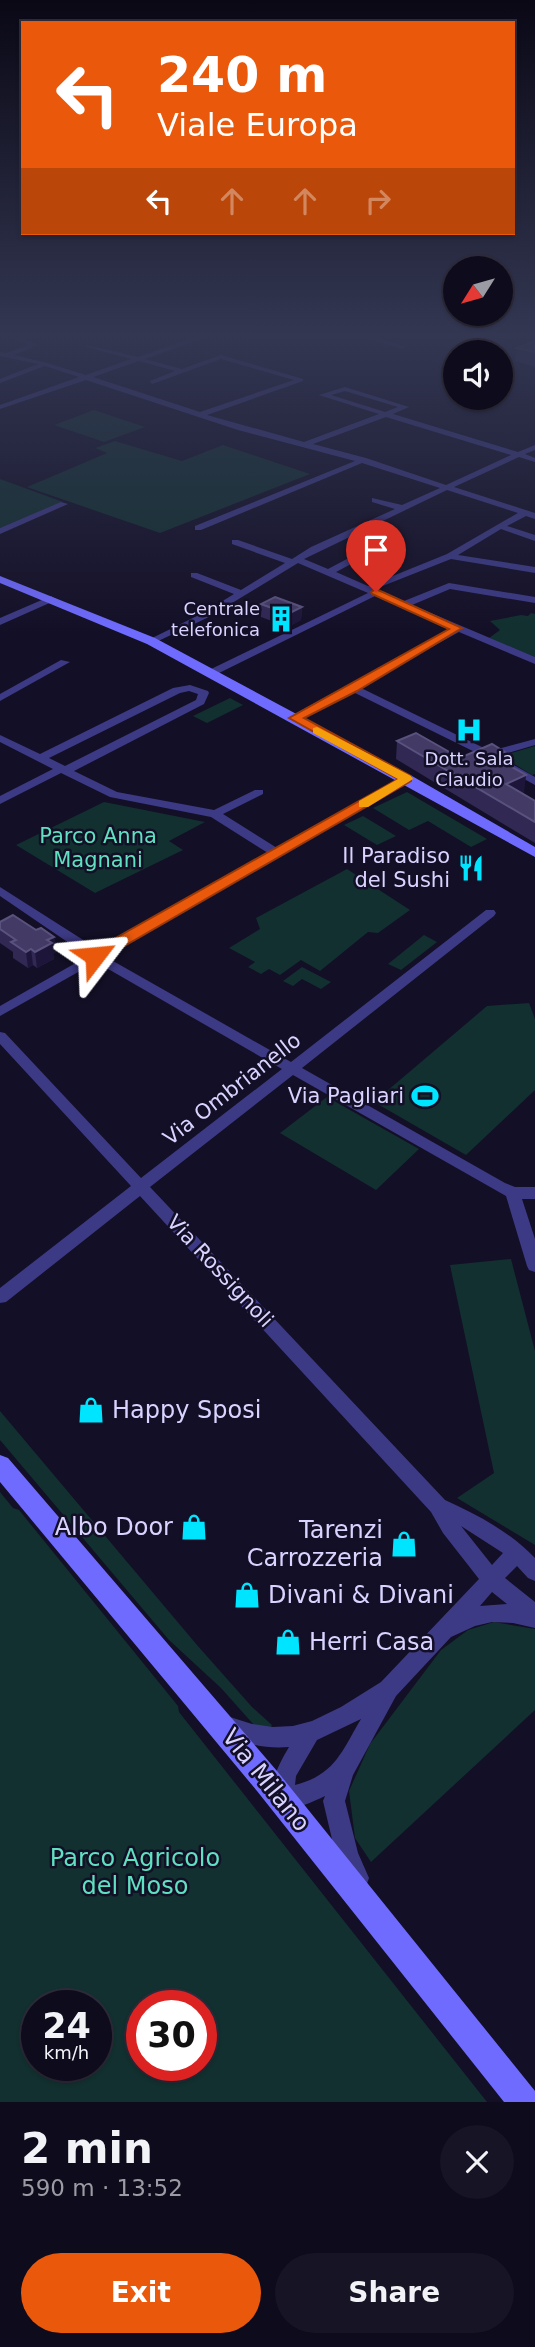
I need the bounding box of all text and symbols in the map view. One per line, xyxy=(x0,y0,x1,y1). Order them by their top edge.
text: 240 m xyxy=(157,47,327,104)
icon: left xyxy=(42,49,133,140)
text: Viale Europa xyxy=(157,106,358,144)
icon: left xyxy=(140,182,178,220)
icon: ahead xyxy=(213,182,251,220)
icon: ahead xyxy=(286,182,324,220)
icon: right xyxy=(359,182,397,220)
north arrow xyxy=(443,256,513,326)
map controls xyxy=(443,256,513,410)
button: sound xyxy=(443,340,513,410)
pin xyxy=(346,520,406,592)
icon: arrive xyxy=(357,531,395,569)
place label: Centrale telefonica xyxy=(171,598,260,640)
building icon: Centrale telefonica xyxy=(266,604,296,634)
hospital icon: Dott. Sala Claudio xyxy=(454,715,484,745)
place label: Dott. Sala Claudio xyxy=(425,748,513,790)
park label: Parco Anna Magnani xyxy=(39,824,157,872)
place label: Il Paradiso del Sushi xyxy=(342,844,450,892)
restaurant icon: Il Paradiso del Sushi xyxy=(456,853,486,883)
position arrow xyxy=(58,919,132,993)
street label: Via Ombrianello xyxy=(159,1028,305,1150)
sports icon: Via Pagliari xyxy=(410,1081,440,1111)
place label: Via Pagliari xyxy=(288,1084,404,1108)
street label: Via Rossignoli xyxy=(162,1210,278,1332)
shop icon: Happy Sposi xyxy=(76,1395,106,1425)
place label: Happy Sposi xyxy=(112,1396,261,1424)
shop icon: Albo Door xyxy=(179,1512,209,1542)
place label: Albo Door xyxy=(55,1513,173,1541)
place label: Tarenzi Carrozzeria xyxy=(247,1516,383,1572)
shop icon: Tarenzi Carrozzeria xyxy=(389,1529,419,1559)
shop icon: Divani & Divani xyxy=(232,1580,262,1610)
place label: Divani & Divani xyxy=(268,1581,454,1609)
shop icon: Herri Casa xyxy=(273,1627,303,1657)
place label: Herri Casa xyxy=(309,1628,434,1656)
street label: Via Milano xyxy=(216,1723,316,1837)
park label: Parco Agricolo del Moso xyxy=(50,1844,220,1900)
speed limit sign: 30 xyxy=(126,1990,217,2081)
text: 24 xyxy=(42,2006,91,2046)
text: km/h xyxy=(44,2042,89,2063)
text: 2 min xyxy=(21,2124,153,2173)
button: close xyxy=(440,2125,514,2199)
text: 590 m · 13:52 xyxy=(21,2175,183,2201)
button: Exit xyxy=(21,2253,261,2333)
button: Share xyxy=(275,2253,514,2333)

